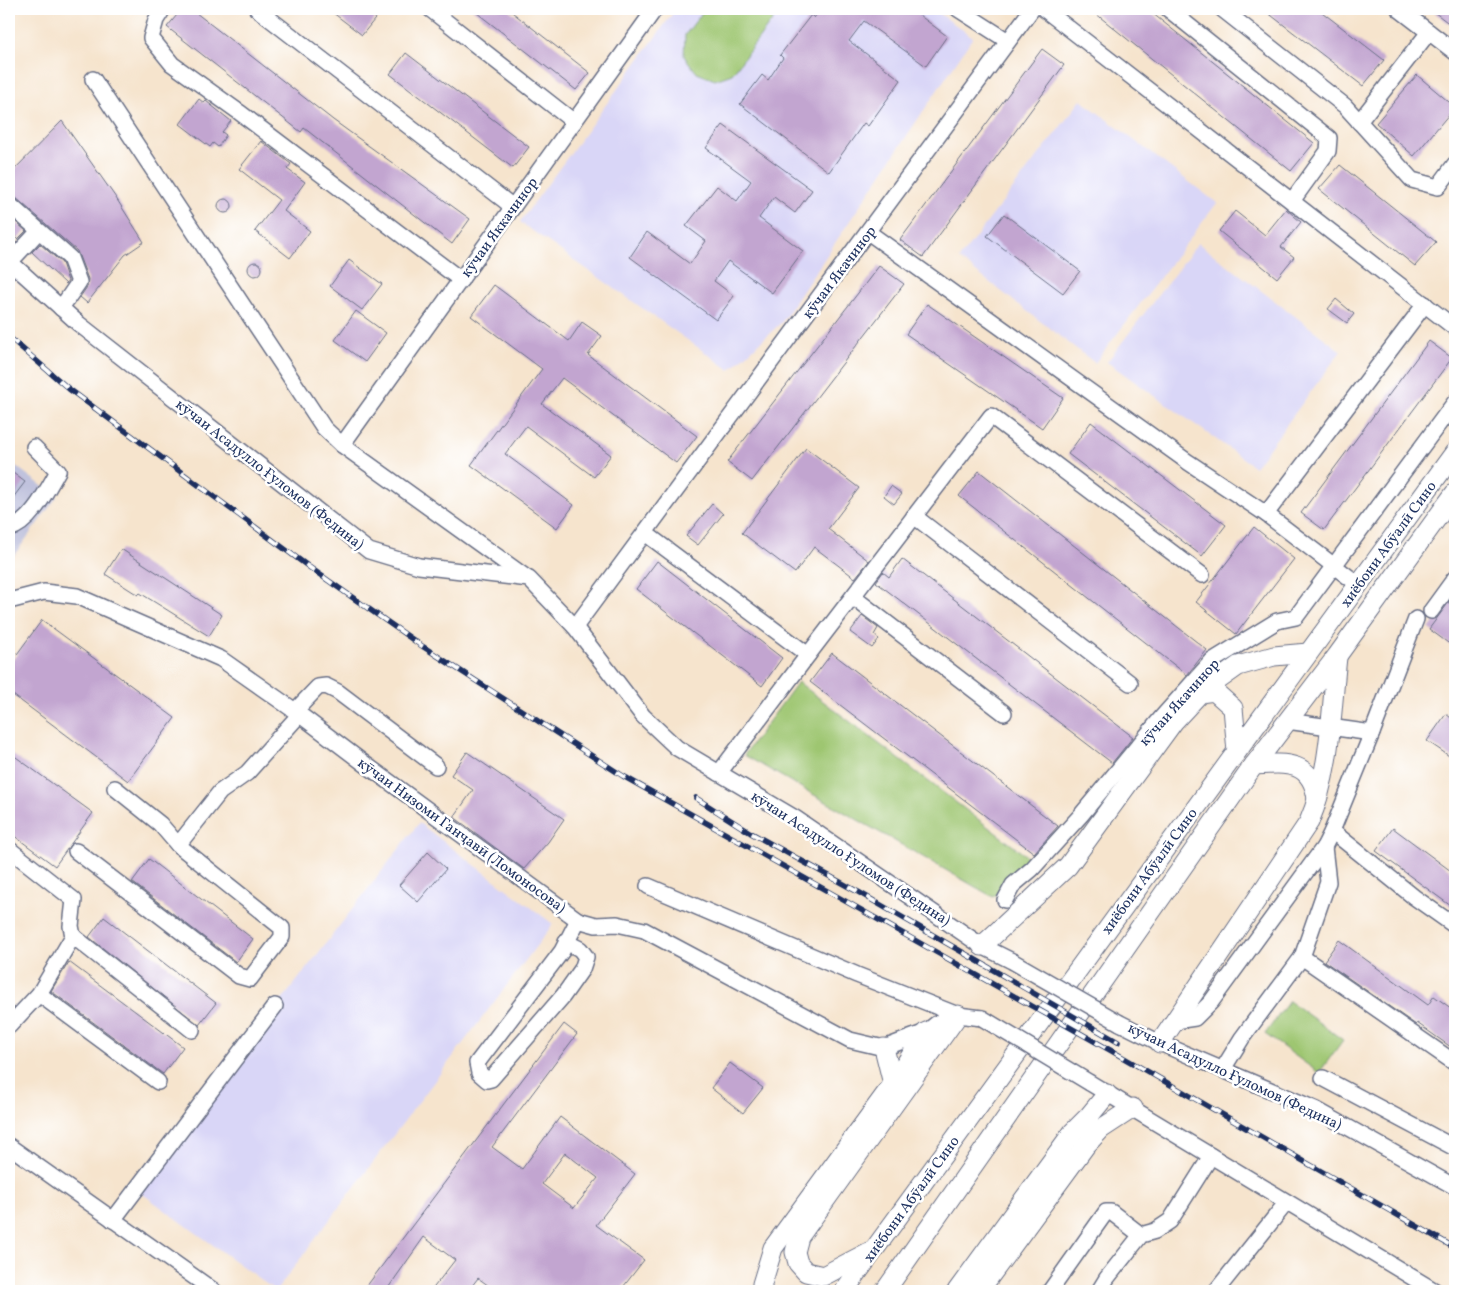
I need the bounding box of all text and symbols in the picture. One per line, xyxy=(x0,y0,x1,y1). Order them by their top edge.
street label: кӯчаи Яккачинор xyxy=(457,173,544,282)
street label: кӯчаи Якачинор xyxy=(798,222,882,324)
street label: кӯчаи Асадулло Ғуломов (Федина) xyxy=(170,395,368,555)
street label: хиёбони Абӯалӣ Сино xyxy=(1336,477,1442,612)
street label: кӯчаи Якачинор xyxy=(1135,655,1225,751)
street label: кӯчаи Низоми Ганҷавӣ (Ломоносова) xyxy=(353,753,569,919)
street label: кӯчаи Асадулло Ғуломов (Федина) xyxy=(746,787,954,932)
street label: хиёбони Абӯалӣ Сино xyxy=(1097,804,1203,939)
street label: кӯчаи Асадулло Ғуломов (Федина) xyxy=(1124,1018,1345,1136)
street label: хиёбони Абӯалӣ Сино xyxy=(859,1132,965,1267)

